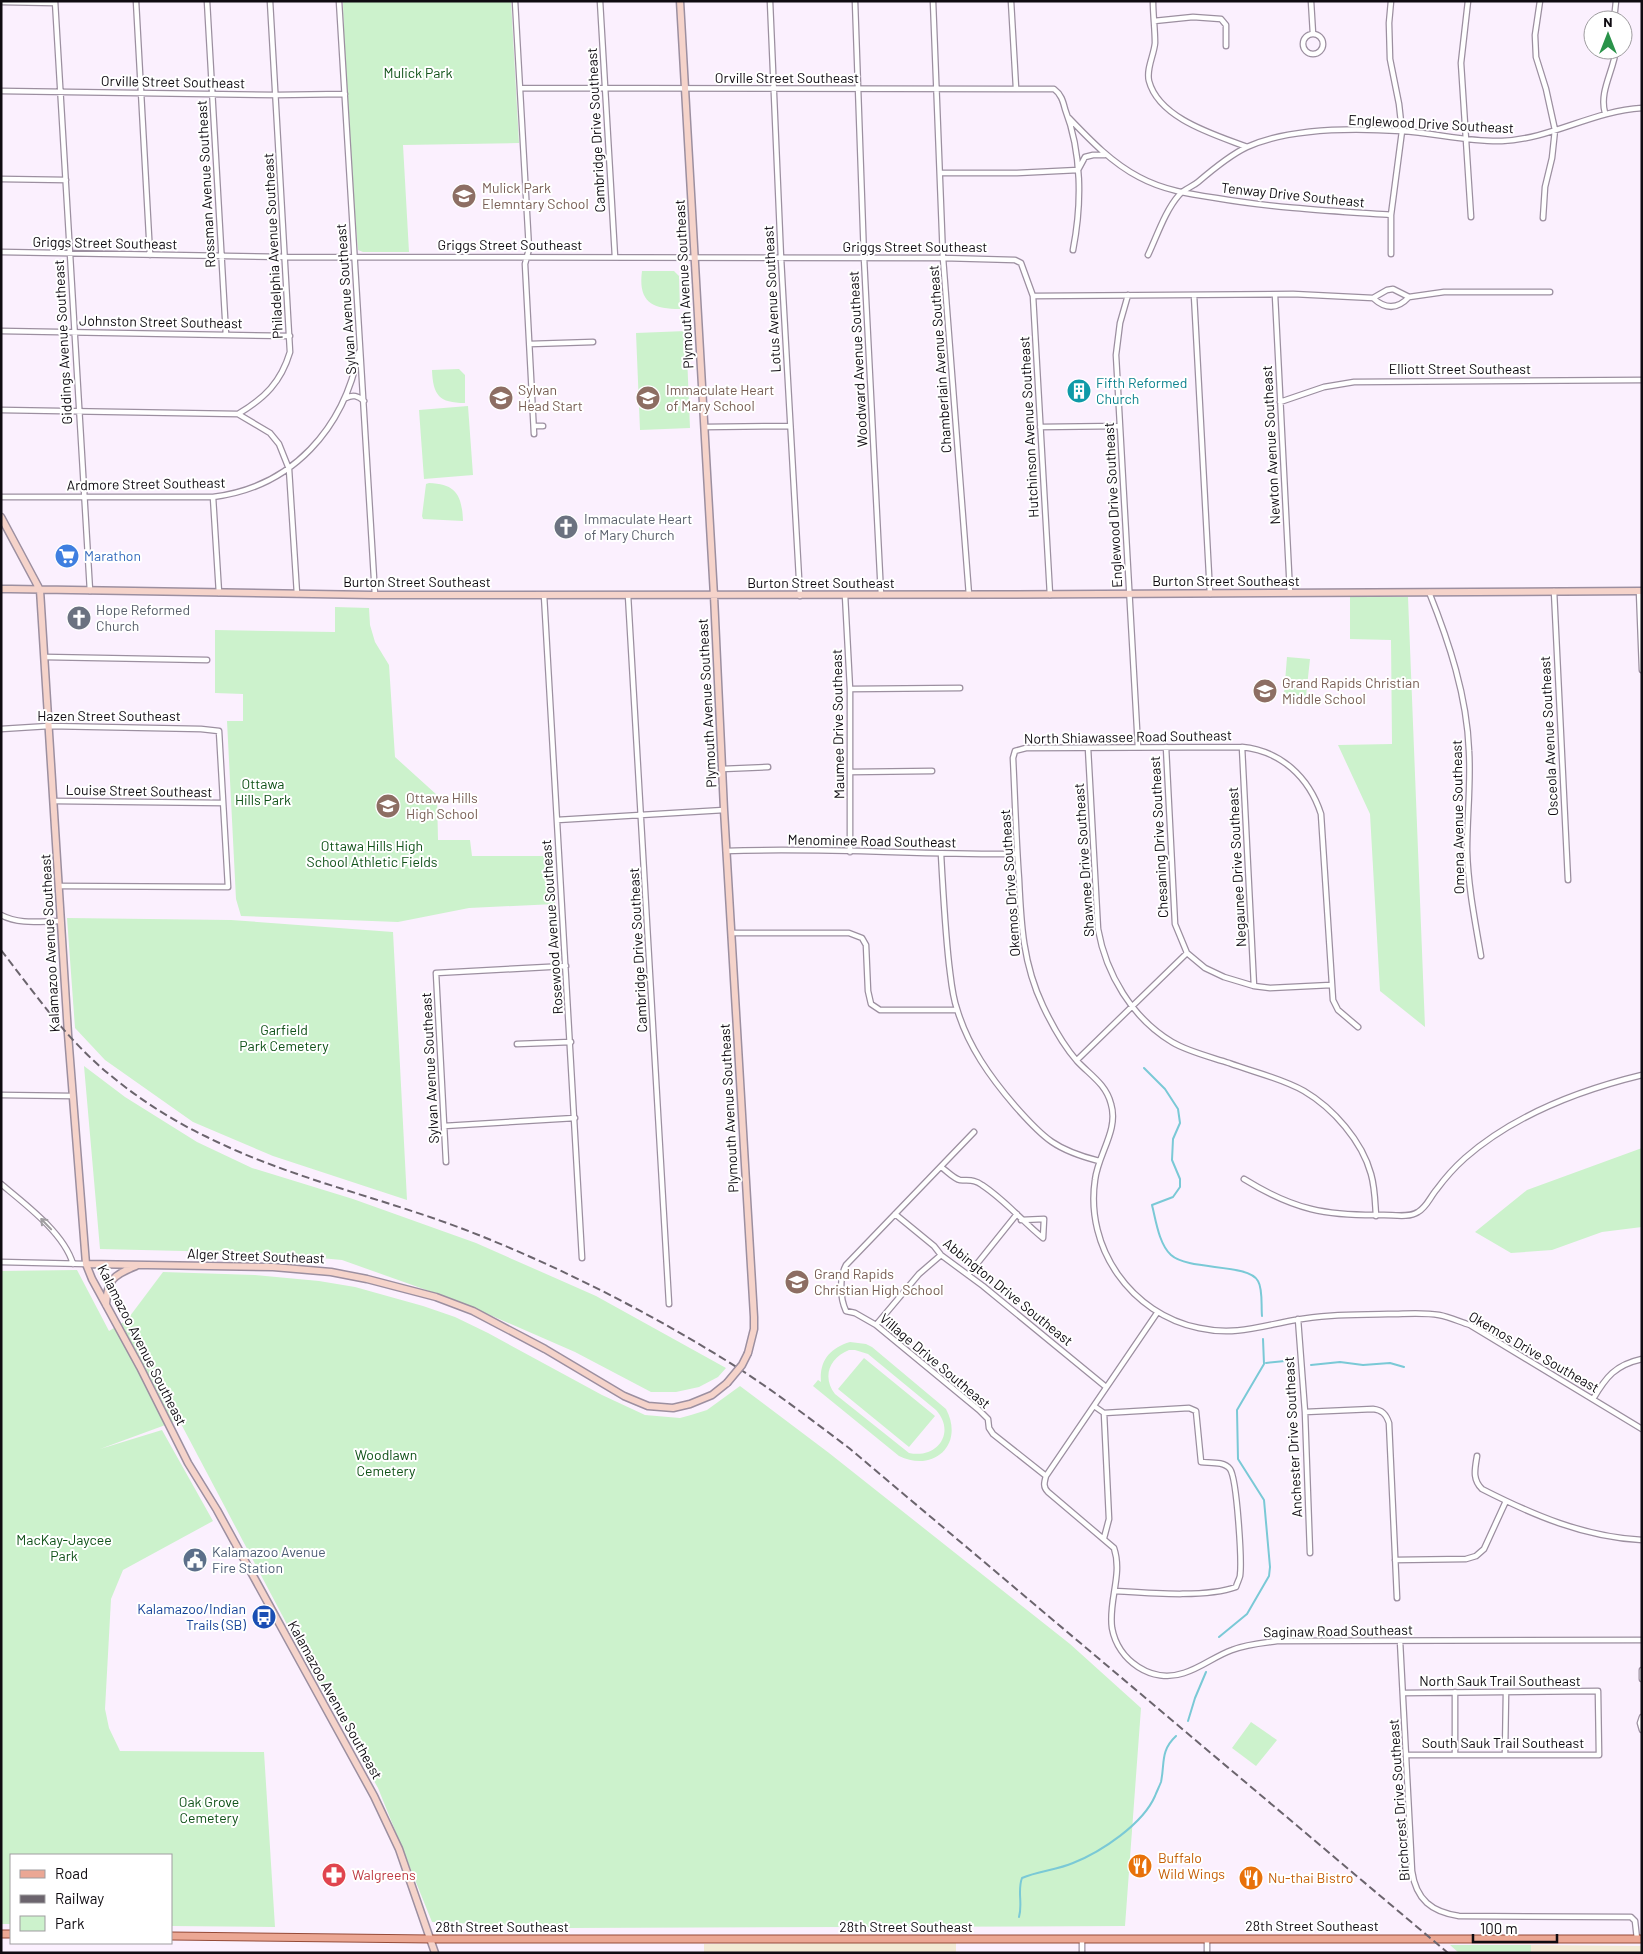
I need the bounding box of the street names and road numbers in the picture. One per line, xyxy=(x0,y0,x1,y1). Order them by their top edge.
street label: Cambridge Drive Southeast xyxy=(583,47,608,213)
street label: Orville Street Southeast xyxy=(715,69,859,86)
street label: Orville Street Southeast xyxy=(101,72,245,91)
street label: Rossman Avenue Southeast xyxy=(193,100,218,268)
street label: Englewood Drive Southeast xyxy=(1348,111,1514,136)
street label: Philadelphia Avenue Southeast xyxy=(259,153,286,340)
street label: Tenway Drive Southeast xyxy=(1220,179,1366,211)
street label: Plymouth Avenue Southeast xyxy=(671,199,696,369)
street label: Sylvan Avenue Southeast xyxy=(332,223,359,375)
street label: Lotus Avenue Southeast xyxy=(759,225,784,373)
street label: Griggs Street Southeast xyxy=(32,233,178,252)
street label: Griggs Street Southeast xyxy=(438,236,582,253)
street label: Griggs Street Southeast xyxy=(843,238,987,255)
street label: Giddings Avenue Southeast xyxy=(50,259,75,425)
street label: Chamberlain Avenue Southeast xyxy=(924,264,955,454)
street label: Woodward Avenue Southeast xyxy=(844,270,871,448)
street label: Johnston Street Southeast xyxy=(79,312,243,331)
street label: Hutchinson Avenue Southeast xyxy=(1015,336,1042,518)
street label: Elliott Street Southeast xyxy=(1389,360,1531,377)
street label: Newton Avenue Southeast xyxy=(1258,365,1283,525)
street label: Englewood Drive Southeast xyxy=(1100,422,1125,588)
street label: Ardmore Street Southeast xyxy=(66,474,226,493)
street label: Burton Street Southeast xyxy=(1152,572,1300,589)
street label: Burton Street Southeast xyxy=(343,573,491,590)
street label: Burton Street Southeast xyxy=(747,574,895,591)
street label: Plymouth Avenue Southeast xyxy=(694,618,719,788)
street label: Maumee Drive Southeast xyxy=(828,649,847,799)
street label: Osceola Avenue Southeast xyxy=(1536,655,1561,817)
street label: Hazen Street Southeast xyxy=(37,707,181,724)
street label: North Shiawassee Road Southeast xyxy=(1024,726,1232,747)
street label: Omena Avenue Southeast xyxy=(1448,740,1467,894)
street label: Chesaning Drive Southeast xyxy=(1146,756,1171,919)
street label: Louise Street Southeast xyxy=(65,781,213,800)
street label: Shawnee Drive Southeast xyxy=(1070,782,1097,938)
street label: Negaunee Drive Southeast xyxy=(1224,786,1249,948)
street label: Okemos Drive Southeast xyxy=(996,809,1023,957)
street label: Menominee Road Southeast xyxy=(787,831,957,850)
street label: Rosewood Avenue Southeast xyxy=(537,839,566,1015)
street label: Kalamazoo Avenue Southeast xyxy=(36,853,63,1033)
street label: Cambridge Drive Southeast xyxy=(625,867,650,1033)
street label: Sylvan Avenue Southeast xyxy=(417,992,442,1144)
street label: Plymouth Avenue Southeast xyxy=(716,1023,741,1193)
street label: Abbington Drive Southeast xyxy=(940,1234,1076,1349)
street label: Alger Street Southeast xyxy=(187,1245,325,1266)
street label: Kalamazoo Avenue Southeast xyxy=(94,1261,191,1428)
street label: Okemos Drive Southeast xyxy=(1466,1307,1602,1396)
street label: Village Drive Southeast xyxy=(876,1309,994,1412)
street label: Anchester Drive Southeast xyxy=(1280,1356,1305,1518)
street label: Kalamazoo Avenue Southeast xyxy=(285,1618,386,1782)
street label: Saginaw Road Southeast xyxy=(1263,1621,1413,1640)
street label: North Sauk Trail Southeast xyxy=(1419,1672,1581,1689)
street label: Birchcrest Drive Southeast xyxy=(1384,1718,1413,1882)
street label: South Sauk Trail Southeast xyxy=(1422,1734,1584,1751)
street label: 28th Street Southeast xyxy=(1245,1917,1379,1934)
street label: 28th Street Southeast xyxy=(435,1918,569,1935)
street label: 28th Street Southeast xyxy=(839,1918,973,1935)

